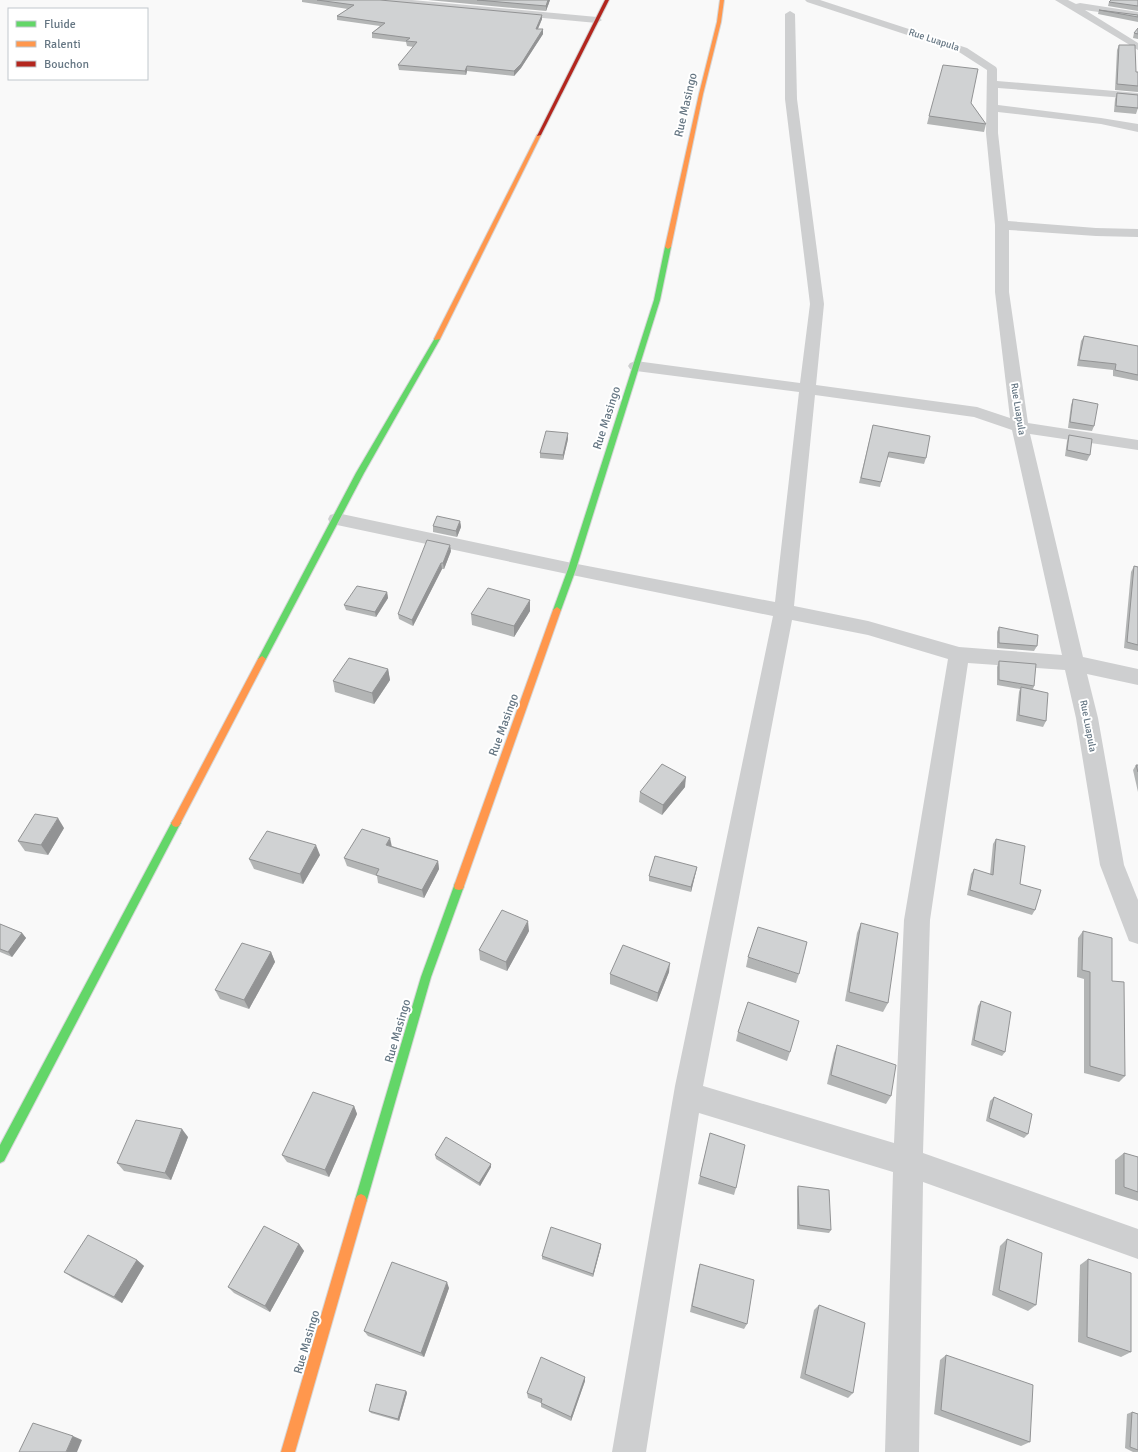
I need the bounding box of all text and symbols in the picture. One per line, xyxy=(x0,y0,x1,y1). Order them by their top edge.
legend xyxy=(8,8,148,80)
text: Fluide xyxy=(44,17,76,32)
street label: Rue Luapula xyxy=(907,26,961,54)
text: Ralenti xyxy=(44,37,81,52)
text: Bouchon xyxy=(44,57,89,72)
street label: Rue Masingo xyxy=(671,71,701,139)
street label: Rue Luapula xyxy=(1008,382,1028,436)
street label: Rue Masingo xyxy=(590,385,624,451)
street label: Rue Masingo xyxy=(486,692,522,758)
street label: Rue Luapula xyxy=(1077,699,1099,753)
street label: Rue Masingo xyxy=(382,997,414,1065)
street label: Rue Masingo xyxy=(291,1308,323,1376)

